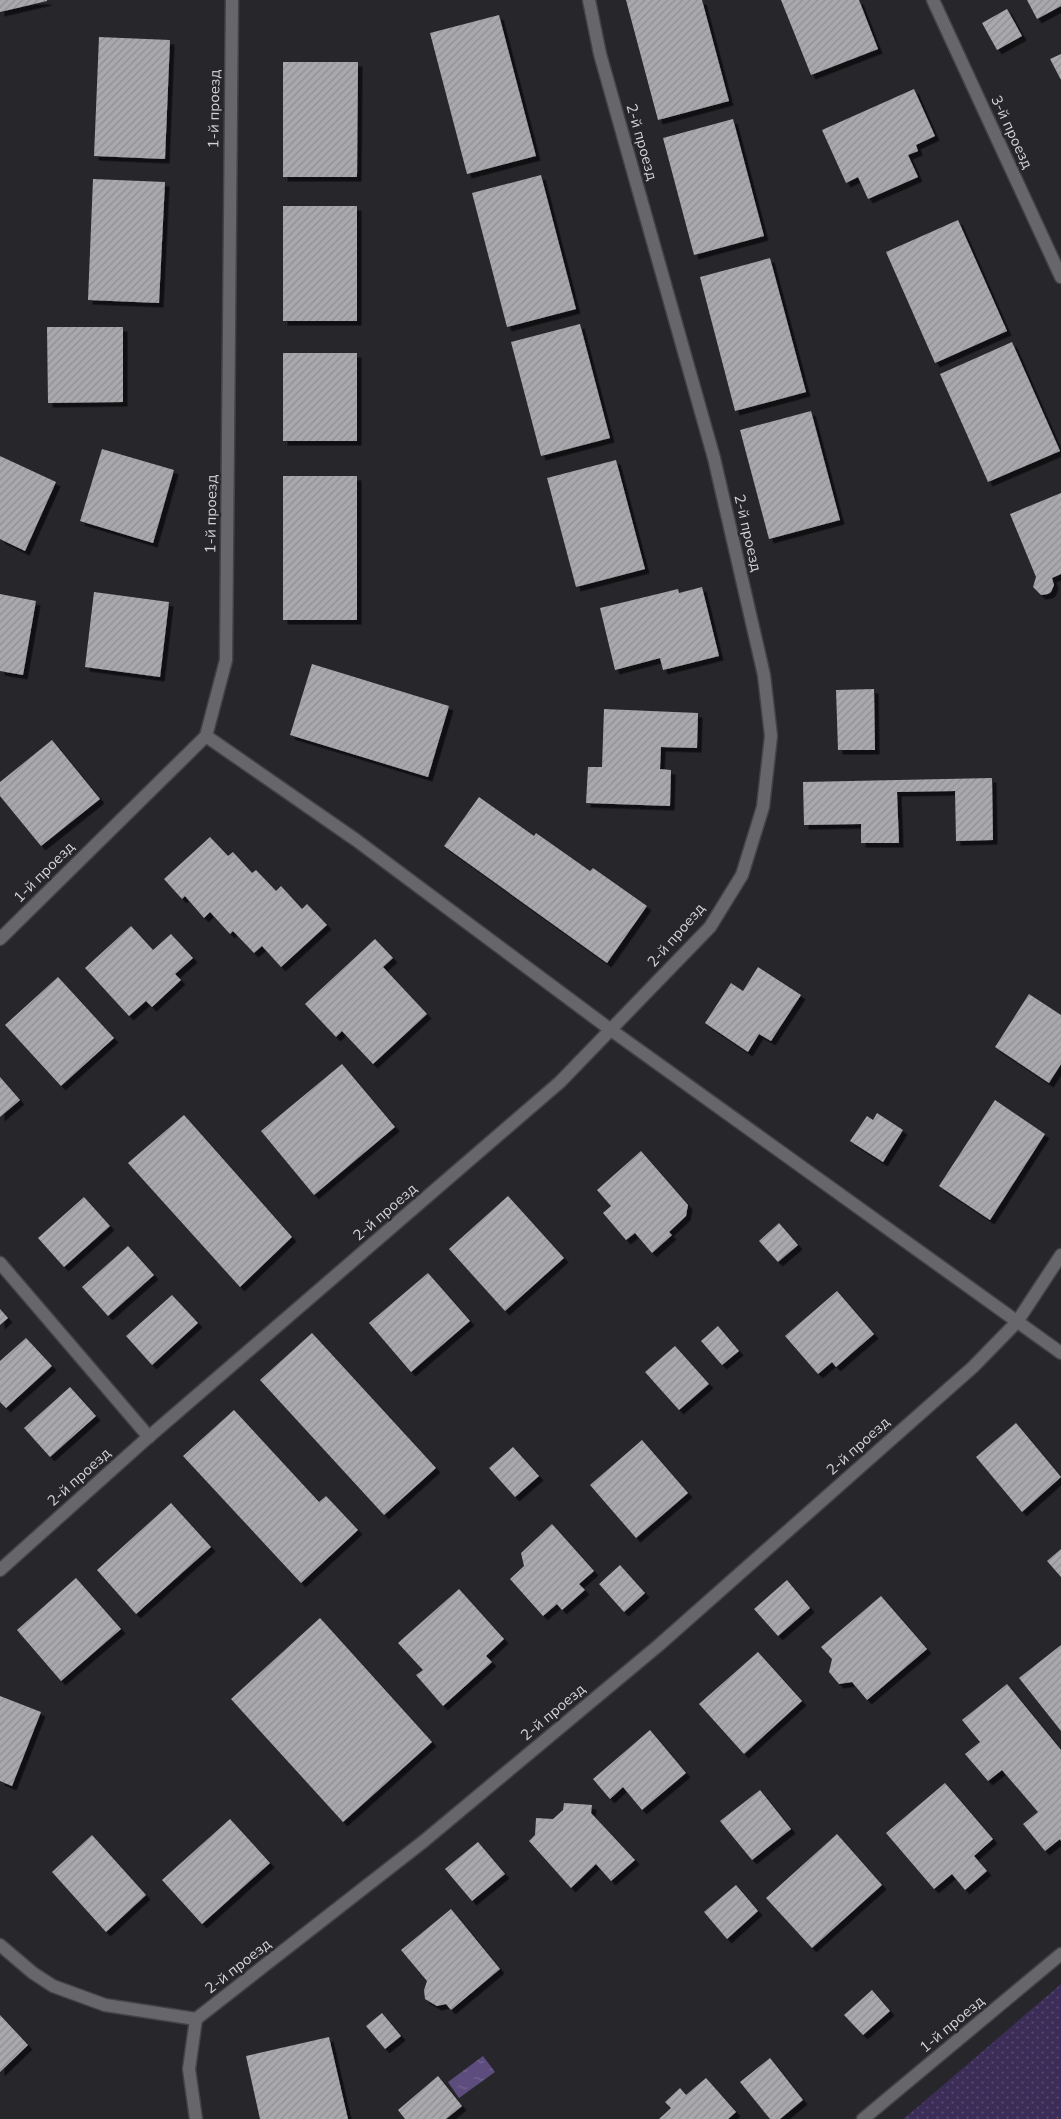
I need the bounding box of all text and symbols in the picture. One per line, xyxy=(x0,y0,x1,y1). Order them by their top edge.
street label: 1-й проезд xyxy=(203,69,225,149)
street label: 3-й проезд xyxy=(986,92,1038,172)
street label: 2-й проезд xyxy=(622,101,662,183)
street label: 1-й проезд xyxy=(200,474,222,554)
street label: 2-й проезд xyxy=(729,492,767,574)
street label: 1-й проезд xyxy=(9,837,79,907)
street label: 2-й проезд xyxy=(643,899,709,971)
street label: 2-й проезд xyxy=(349,1179,421,1245)
street label: 2-й проезд xyxy=(822,1412,894,1480)
street label: 2-й проезд xyxy=(43,1443,115,1511)
street label: 2-й проезд xyxy=(516,1679,590,1745)
street label: 2-й проезд xyxy=(201,1934,275,1998)
street label: 1-й проезд xyxy=(915,1991,989,2057)

